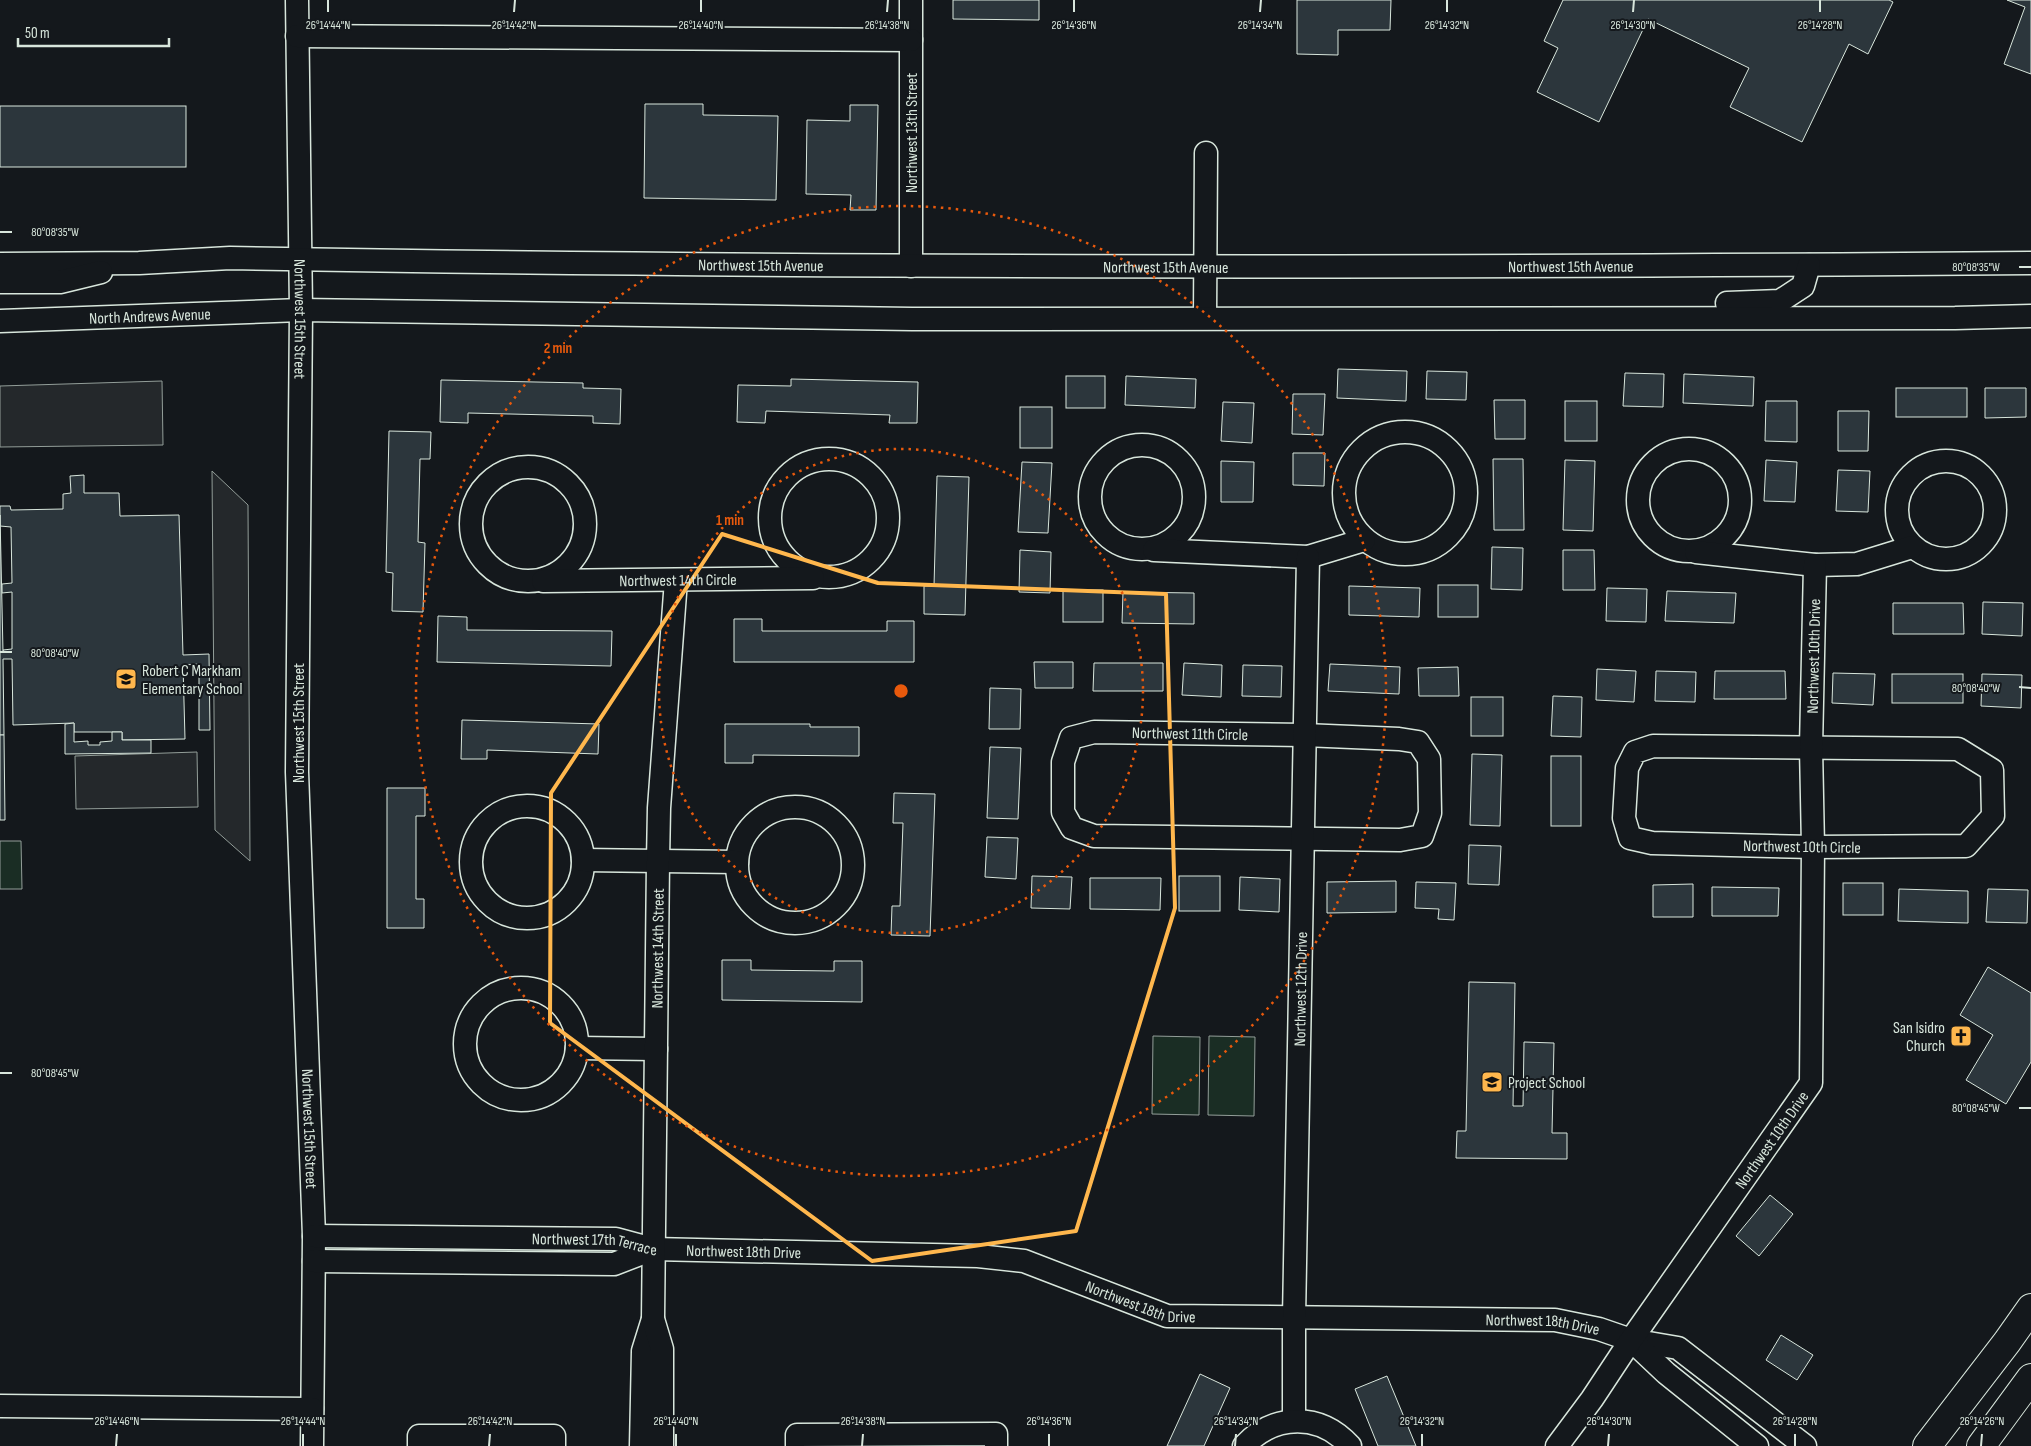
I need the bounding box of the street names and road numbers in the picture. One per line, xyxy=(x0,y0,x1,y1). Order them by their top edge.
street label: Northwest 13th Street xyxy=(903,73,922,193)
street label: Northwest 15th Avenue xyxy=(698,256,824,276)
street label: Northwest 15th Avenue xyxy=(1103,258,1229,278)
street label: Northwest 15th Avenue xyxy=(1508,258,1634,277)
street label: Northwest 15th Street xyxy=(289,259,309,379)
street label: North Andrews Avenue xyxy=(89,305,211,329)
street label: Northwest 14th Circle xyxy=(619,571,737,591)
street label: Northwest 10th Drive xyxy=(1804,599,1825,714)
street label: Northwest 15th Street xyxy=(290,663,309,783)
street label: Northwest 11th Circle xyxy=(1132,724,1248,745)
street label: Northwest 10th Circle xyxy=(1743,837,1861,858)
street label: Northwest 14th Street xyxy=(648,888,669,1009)
street label: Northwest 12th Drive xyxy=(1291,932,1312,1047)
street label: Northwest 15th Street xyxy=(297,1068,320,1189)
street label: Northwest 10th Drive xyxy=(1732,1088,1813,1193)
street label: Northwest 17th Terrace xyxy=(532,1230,657,1260)
street label: Northwest 18th Drive xyxy=(686,1242,801,1263)
street label: Northwest 18th Drive xyxy=(1083,1278,1196,1327)
street label: Northwest 18th Drive xyxy=(1486,1311,1601,1340)

